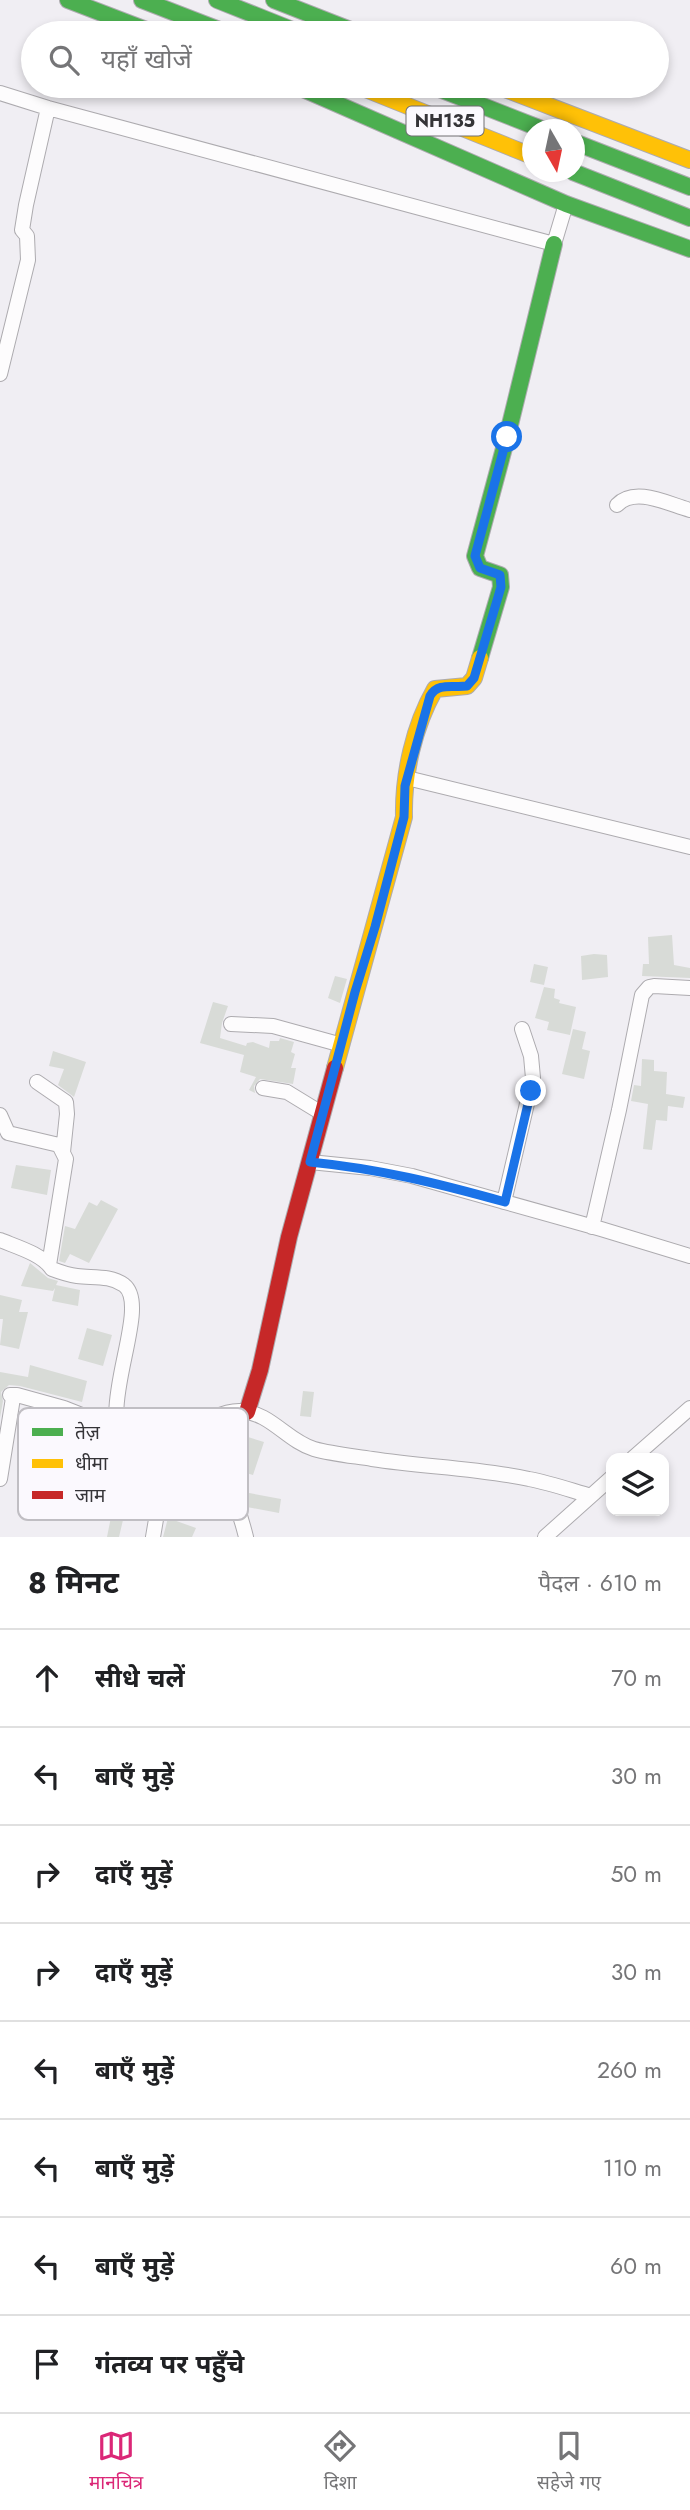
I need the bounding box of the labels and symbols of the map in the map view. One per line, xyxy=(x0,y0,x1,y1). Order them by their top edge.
road number: NH135 xyxy=(406,106,484,136)
north arrow xyxy=(522,119,585,182)
route start xyxy=(491,421,522,452)
route end xyxy=(515,1075,546,1106)
legend xyxy=(18,1408,248,1520)
text: तेज़ xyxy=(75,1419,101,1446)
text: धीमा xyxy=(75,1450,109,1477)
text: जाम xyxy=(75,1482,106,1509)

